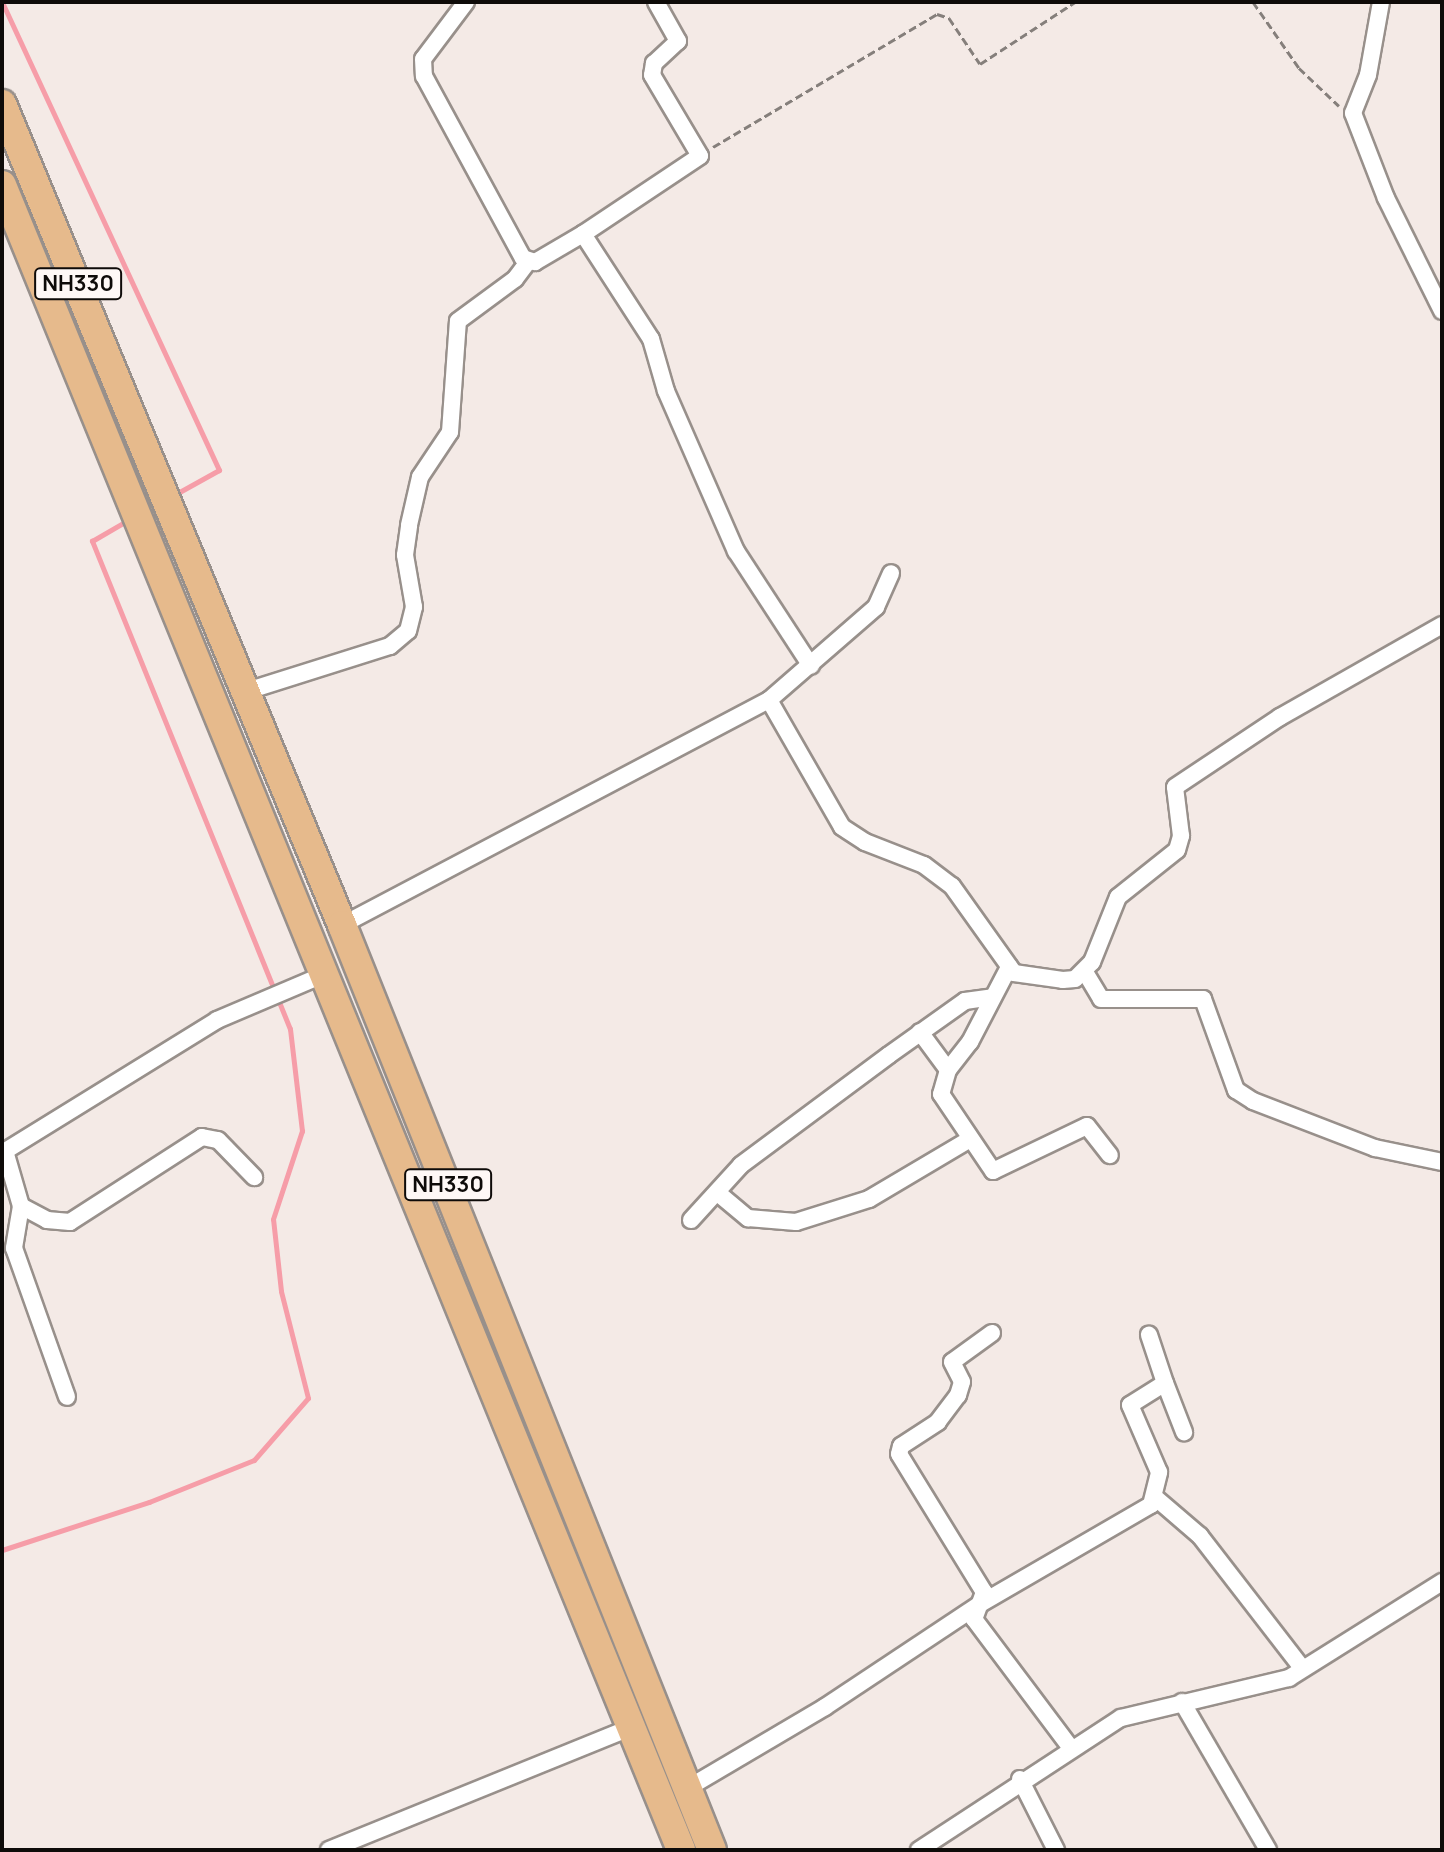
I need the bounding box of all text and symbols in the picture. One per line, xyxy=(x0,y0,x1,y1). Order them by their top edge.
road number: NH330 xyxy=(34,266,122,302)
road number: NH330 xyxy=(404,1167,492,1203)

